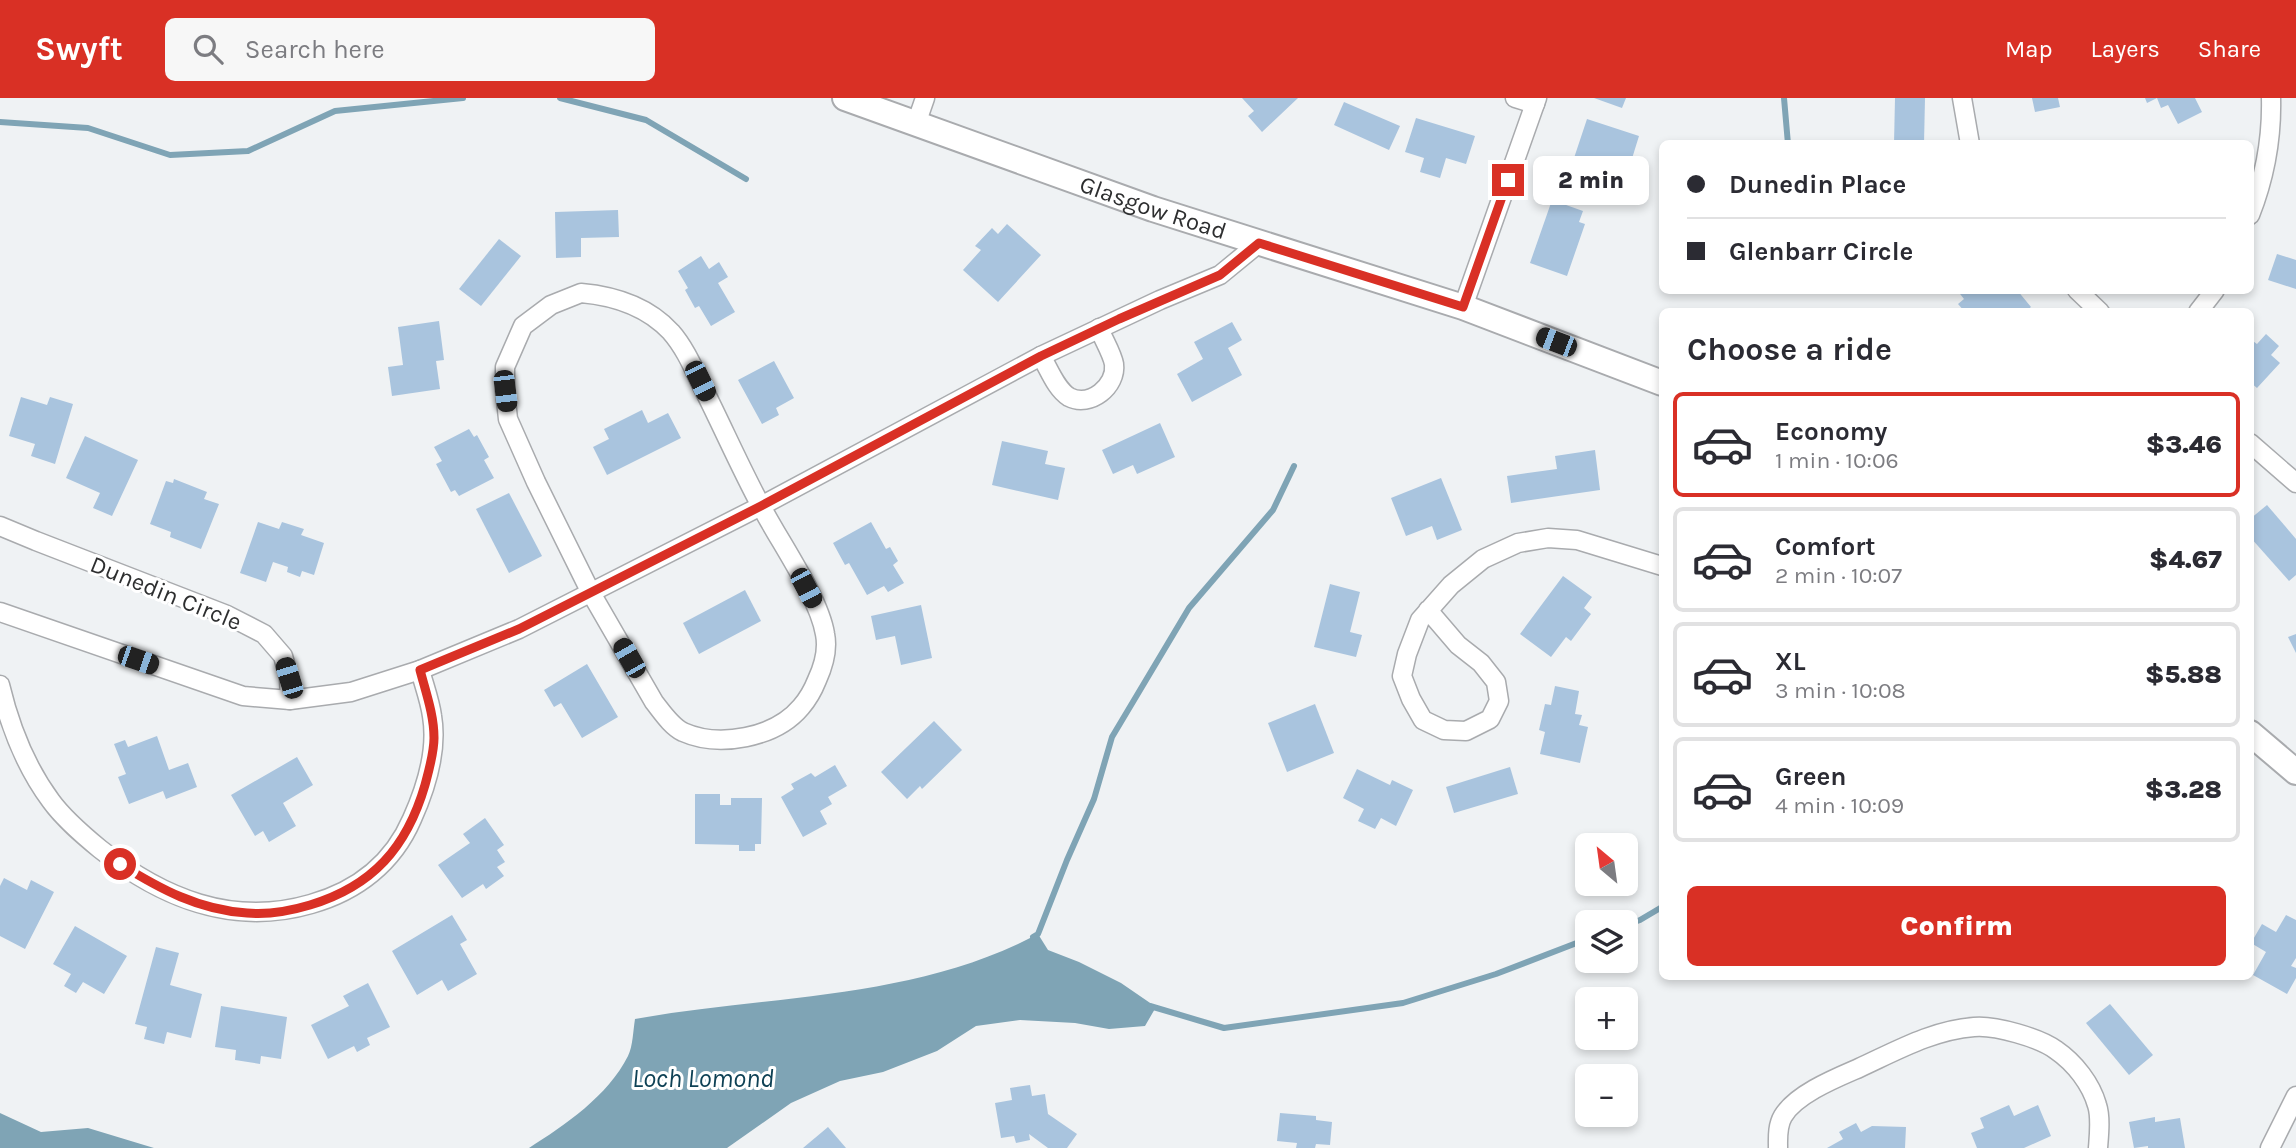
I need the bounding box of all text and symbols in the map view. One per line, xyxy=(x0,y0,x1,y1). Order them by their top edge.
search box xyxy=(165,18,655,81)
text: Swyft xyxy=(35,30,123,68)
icon: search xyxy=(189,30,227,68)
text: Search here xyxy=(245,34,385,65)
text: Map xyxy=(2005,35,2053,63)
text: Layers xyxy=(2091,35,2160,63)
text: Share xyxy=(2198,35,2261,63)
callout: 2 min xyxy=(1532,155,1648,204)
route end xyxy=(1492,164,1524,196)
text: 2 min xyxy=(1558,167,1624,194)
text: Dunedin Place xyxy=(1729,169,1906,200)
street label: Glasgow Road xyxy=(1076,170,1230,245)
text: Glenbarr Circle xyxy=(1729,236,1913,267)
car xyxy=(1533,325,1580,359)
text: Choose a ride xyxy=(1687,331,1892,368)
car xyxy=(682,358,719,404)
car xyxy=(493,369,518,413)
icon: car xyxy=(1691,413,1754,476)
text: Economy xyxy=(1775,416,1887,447)
text: $3.46 xyxy=(2146,429,2222,460)
text: 1 min · 10:06 xyxy=(1775,447,1899,474)
icon: car xyxy=(1691,528,1754,591)
text: Comfort xyxy=(1775,531,1876,562)
text: $4.67 xyxy=(2149,544,2222,575)
street label: Dunedin Circle xyxy=(86,550,246,636)
text: 2 min · 10:07 xyxy=(1775,562,1902,589)
car xyxy=(787,565,826,611)
car xyxy=(610,635,649,681)
car xyxy=(115,643,162,677)
icon: car xyxy=(1691,643,1754,706)
text: XL xyxy=(1775,646,1806,677)
car xyxy=(273,655,306,701)
text: $5.88 xyxy=(2145,659,2222,690)
text: 3 min · 10:08 xyxy=(1775,677,1906,704)
icon: car xyxy=(1691,758,1754,821)
text: Green xyxy=(1775,761,1847,792)
text: $3.28 xyxy=(2145,774,2222,805)
text: 4 min · 10:09 xyxy=(1775,792,1904,819)
north arrow xyxy=(1575,833,1638,896)
map controls xyxy=(1575,833,1638,1127)
route start xyxy=(104,848,136,880)
button: Confirm xyxy=(1687,886,2226,966)
button: layers xyxy=(1575,910,1638,973)
button: + xyxy=(1575,987,1638,1050)
water label: Loch Lomond xyxy=(632,1063,774,1094)
button: − xyxy=(1575,1064,1638,1127)

